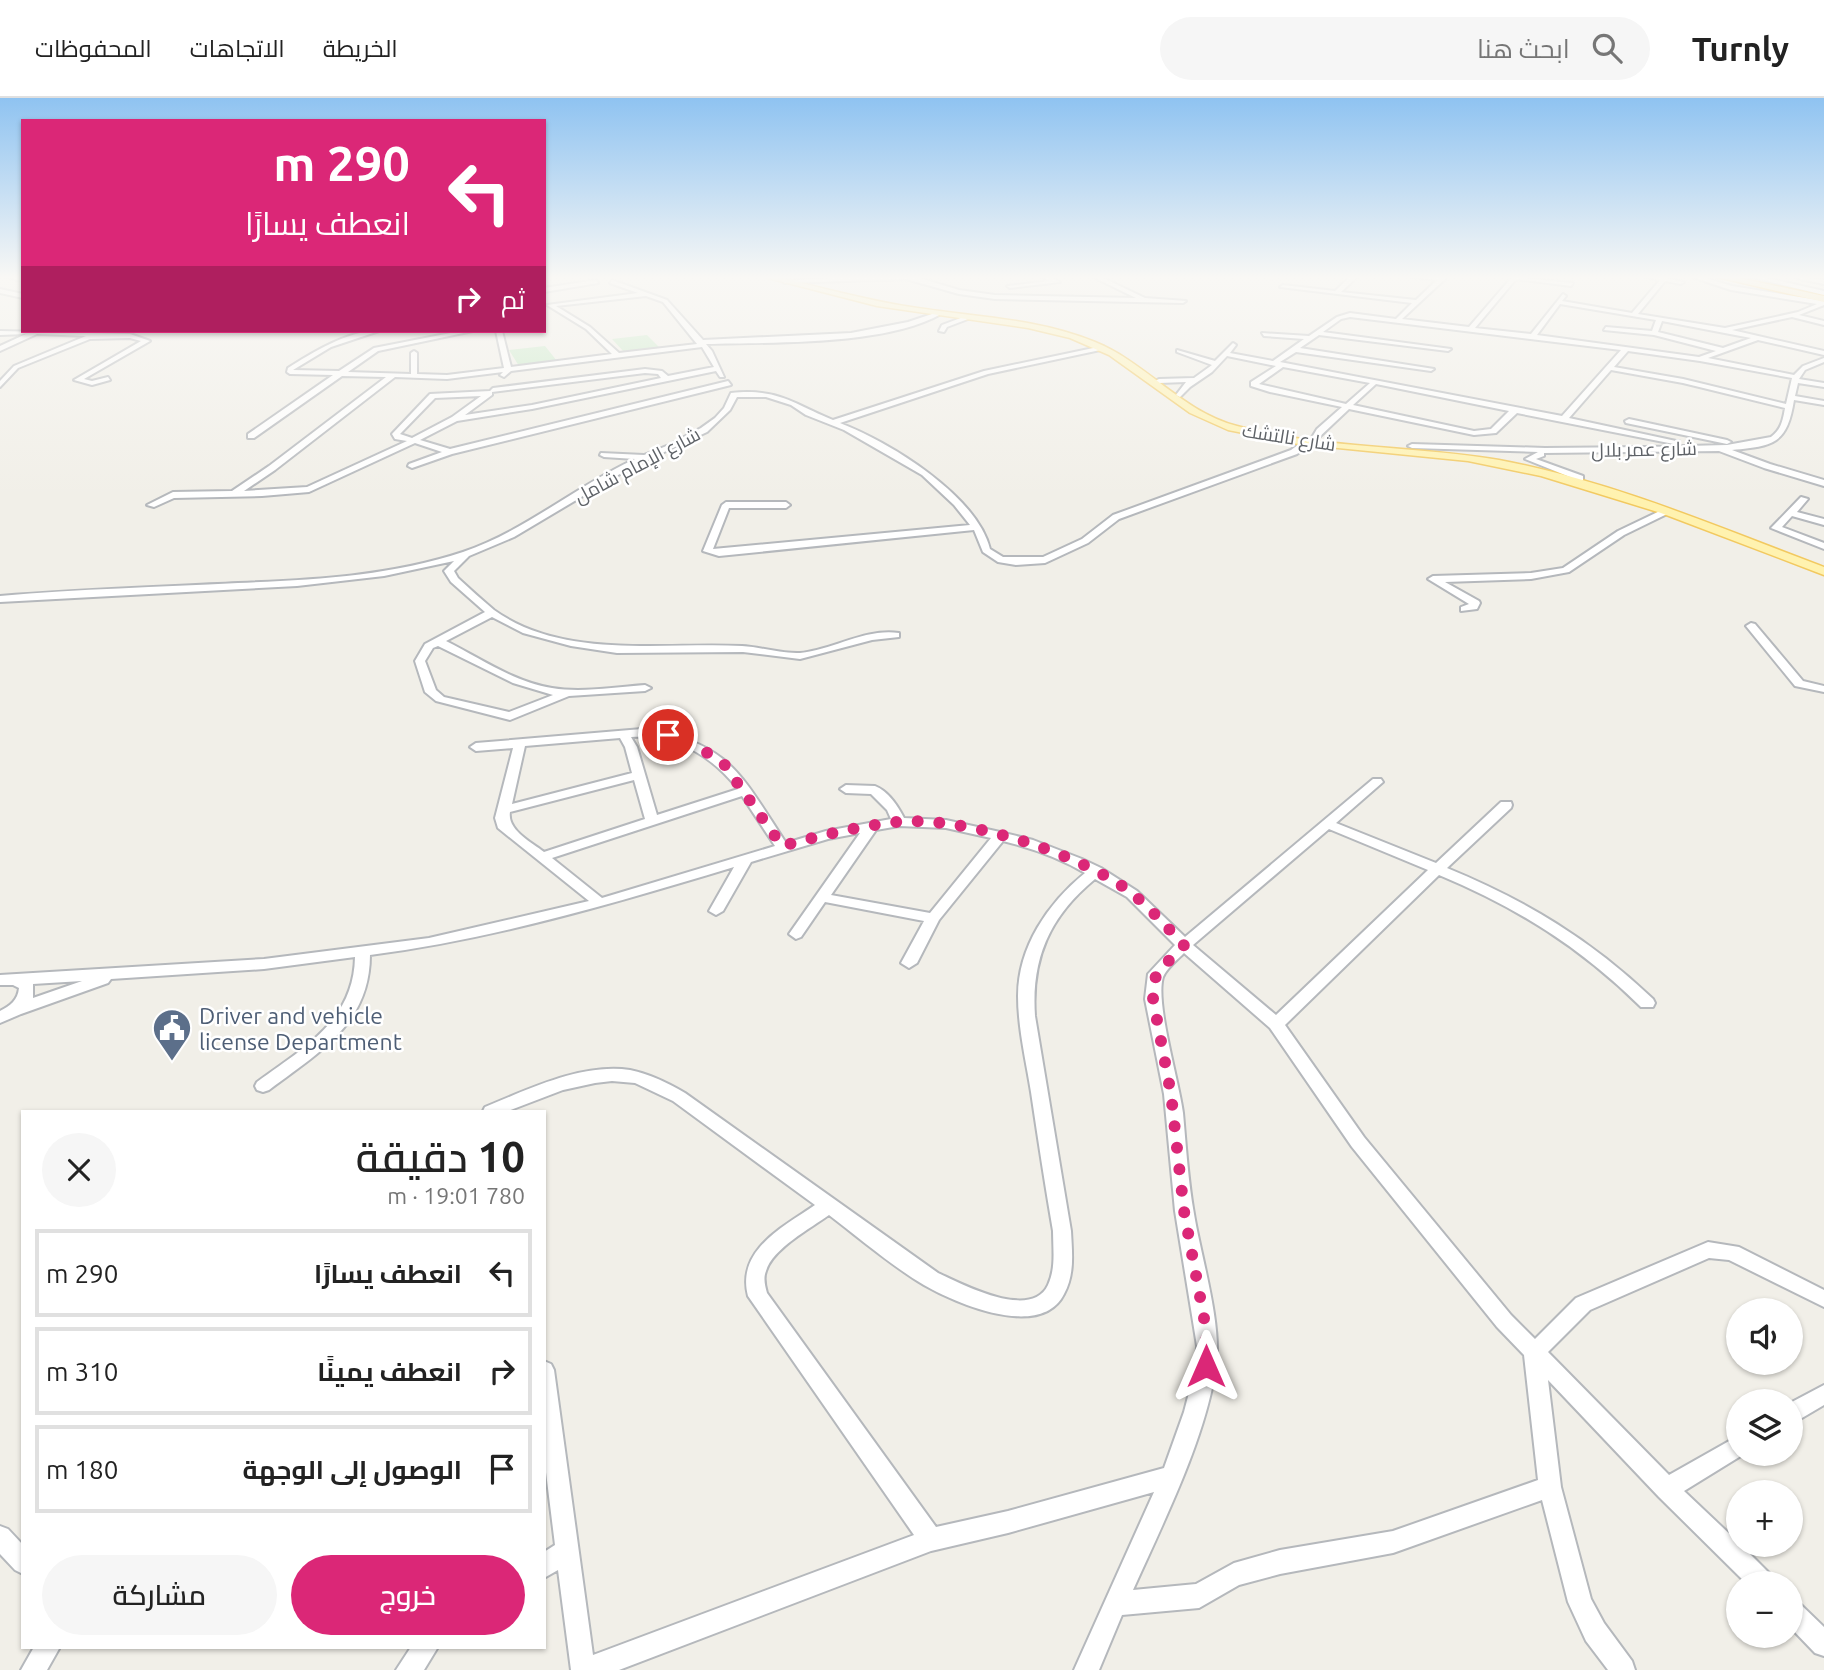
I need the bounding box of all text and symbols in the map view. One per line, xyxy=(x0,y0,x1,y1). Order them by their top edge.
search box xyxy=(1160,17,1650,80)
icon: search xyxy=(1588,29,1626,67)
text: Turnly xyxy=(1692,30,1789,67)
text: ابحث هنا xyxy=(1477,34,1570,63)
text: المحفوظات xyxy=(35,35,152,62)
text: الاتجاهات xyxy=(190,35,285,62)
text: الخريطة xyxy=(323,35,398,62)
text: 290 m xyxy=(273,135,410,190)
icon: left xyxy=(434,147,525,238)
text: انعطف يسارًا xyxy=(245,205,410,241)
icon: right xyxy=(449,280,487,318)
text: ثم xyxy=(501,285,525,314)
street label: شارع نالتشك xyxy=(1240,419,1337,458)
street label: شارع الإمام شامل xyxy=(570,423,705,510)
street label: شارع عمر بلال xyxy=(1591,437,1697,464)
pin xyxy=(638,705,698,765)
icon: arrive xyxy=(649,716,687,754)
place label: Driver and vehicle license Department xyxy=(199,1003,402,1054)
public building icon: Driver and vehicle license Department xyxy=(151,1007,193,1062)
button: close xyxy=(42,1133,116,1207)
text: 10 دقيقة xyxy=(356,1133,525,1180)
text: 780 m · 19:01 xyxy=(387,1183,525,1208)
icon: left xyxy=(483,1254,521,1292)
text: 290 m xyxy=(46,1259,118,1288)
text: انعطف يسارًا xyxy=(314,1259,462,1288)
map controls xyxy=(1726,1298,1803,1648)
button: sound xyxy=(1726,1298,1803,1375)
position arrow xyxy=(1169,1329,1243,1403)
icon: right xyxy=(483,1352,521,1390)
text: 310 m xyxy=(46,1357,118,1386)
text: انعطف يمينًا xyxy=(317,1357,462,1386)
button: layers xyxy=(1726,1389,1803,1466)
icon: arrive xyxy=(483,1450,521,1488)
text: 180 m xyxy=(46,1455,118,1484)
text: الوصول إلى الوجهة xyxy=(243,1455,462,1484)
button: + xyxy=(1726,1480,1803,1557)
button: مشاركة xyxy=(42,1555,277,1635)
button: خروج xyxy=(291,1555,525,1635)
button: − xyxy=(1726,1571,1803,1648)

